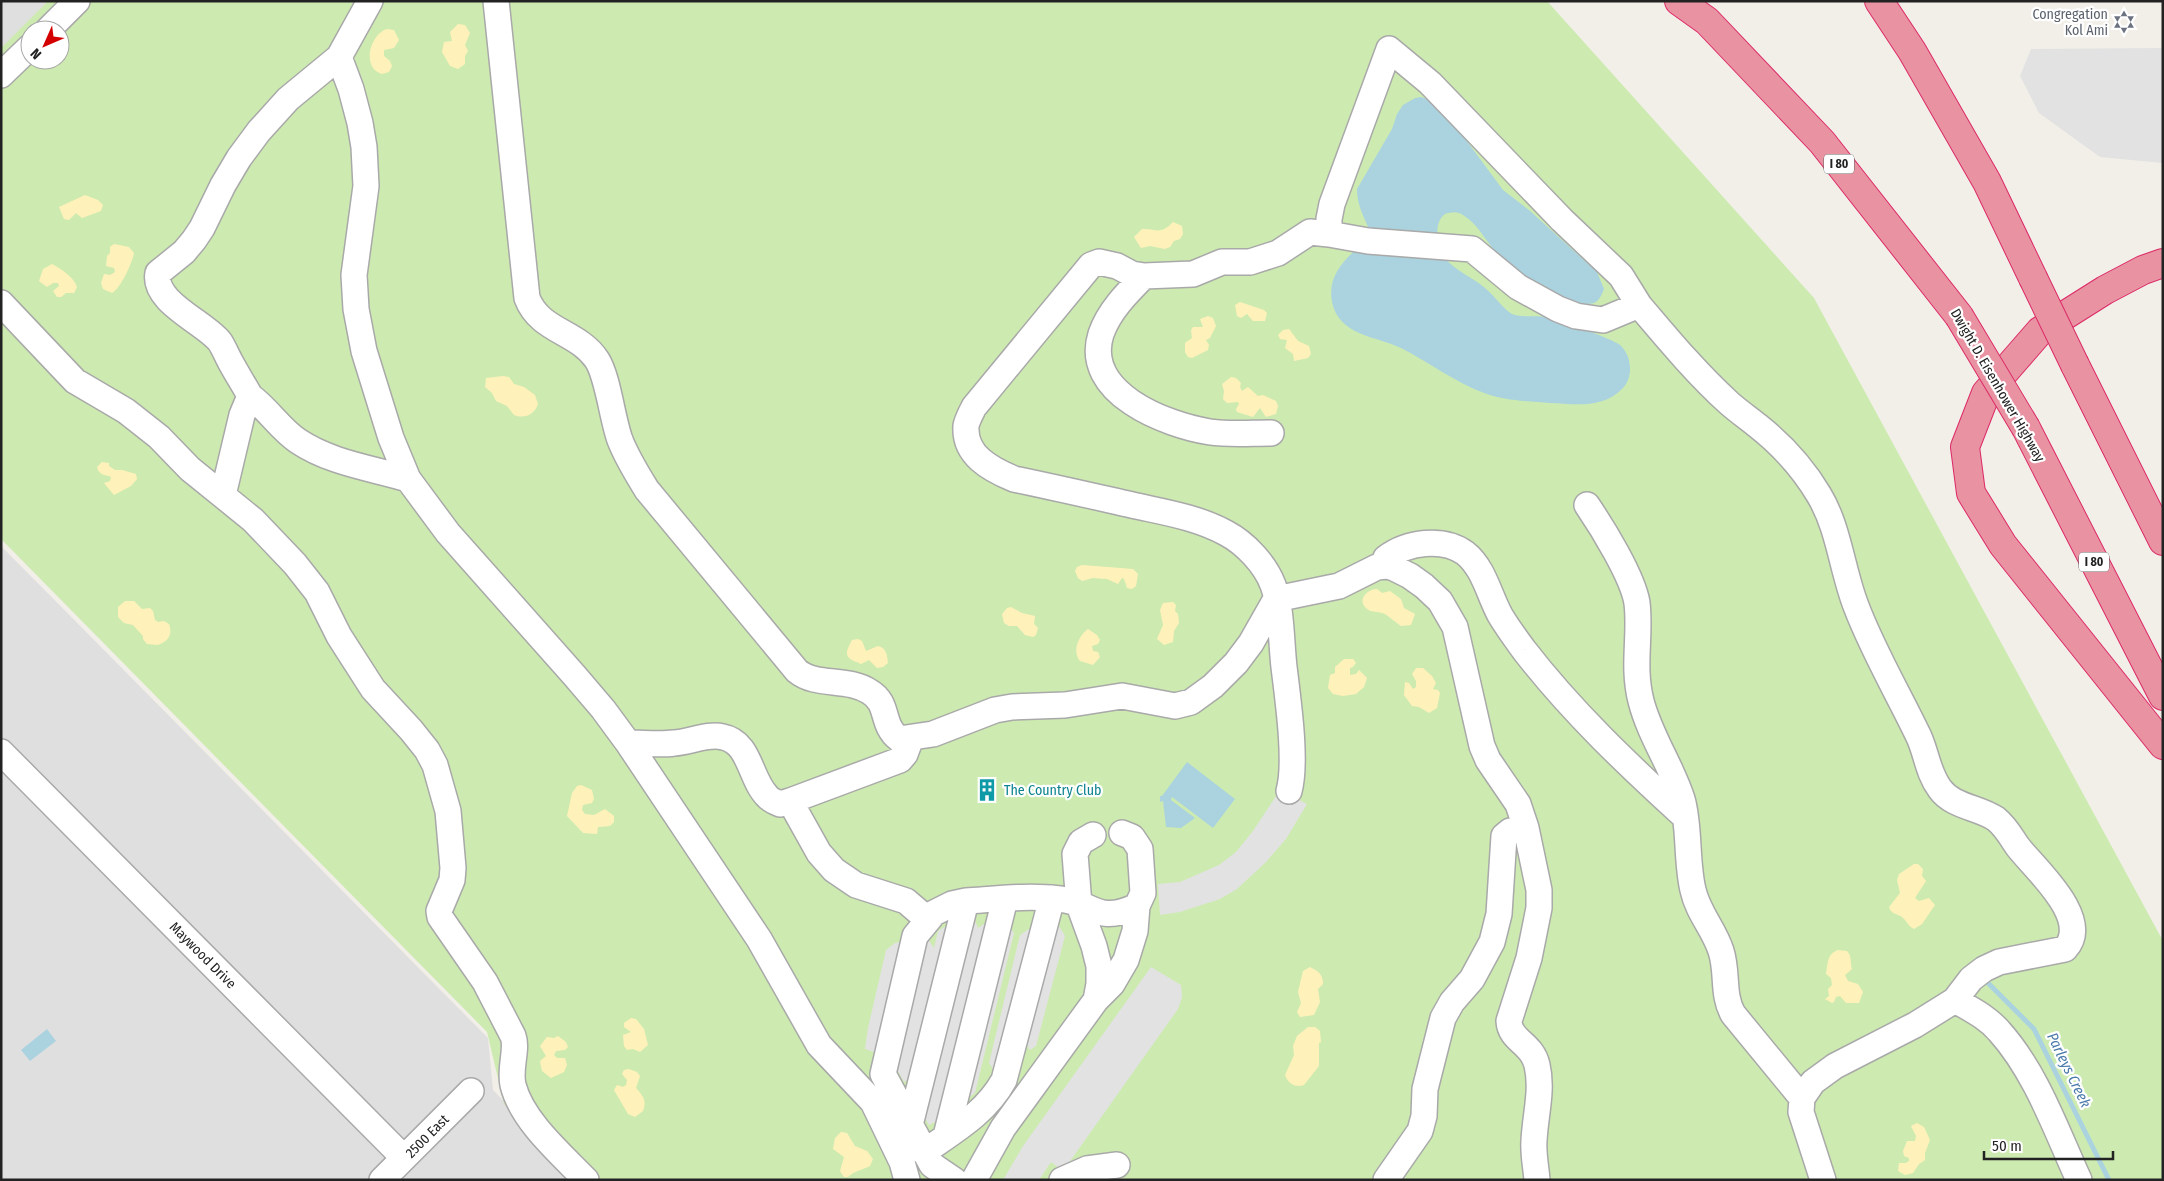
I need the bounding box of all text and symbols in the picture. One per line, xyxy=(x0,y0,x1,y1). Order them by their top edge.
place label: Congregation Kol Ami xyxy=(2032,6,2108,39)
synagogue icon: Congregation Kol Ami xyxy=(2111,9,2137,35)
north arrow xyxy=(20,20,70,70)
text: N xyxy=(27,45,45,63)
road number: I 80 xyxy=(1824,154,1854,173)
street label: Dwight D. Eisenhower Highway xyxy=(1947,306,2049,465)
road number: I 80 xyxy=(2079,552,2109,572)
building icon: The Country Club xyxy=(974,777,1000,803)
place label: The Country Club xyxy=(1004,782,1101,799)
street label: Maywood Drive xyxy=(166,919,240,992)
water label: Parleys Creek xyxy=(2043,1030,2095,1111)
street label: 2500 East xyxy=(402,1111,453,1162)
scale bar xyxy=(1984,1128,2113,1160)
text: 50 m xyxy=(1992,1137,2022,1155)

